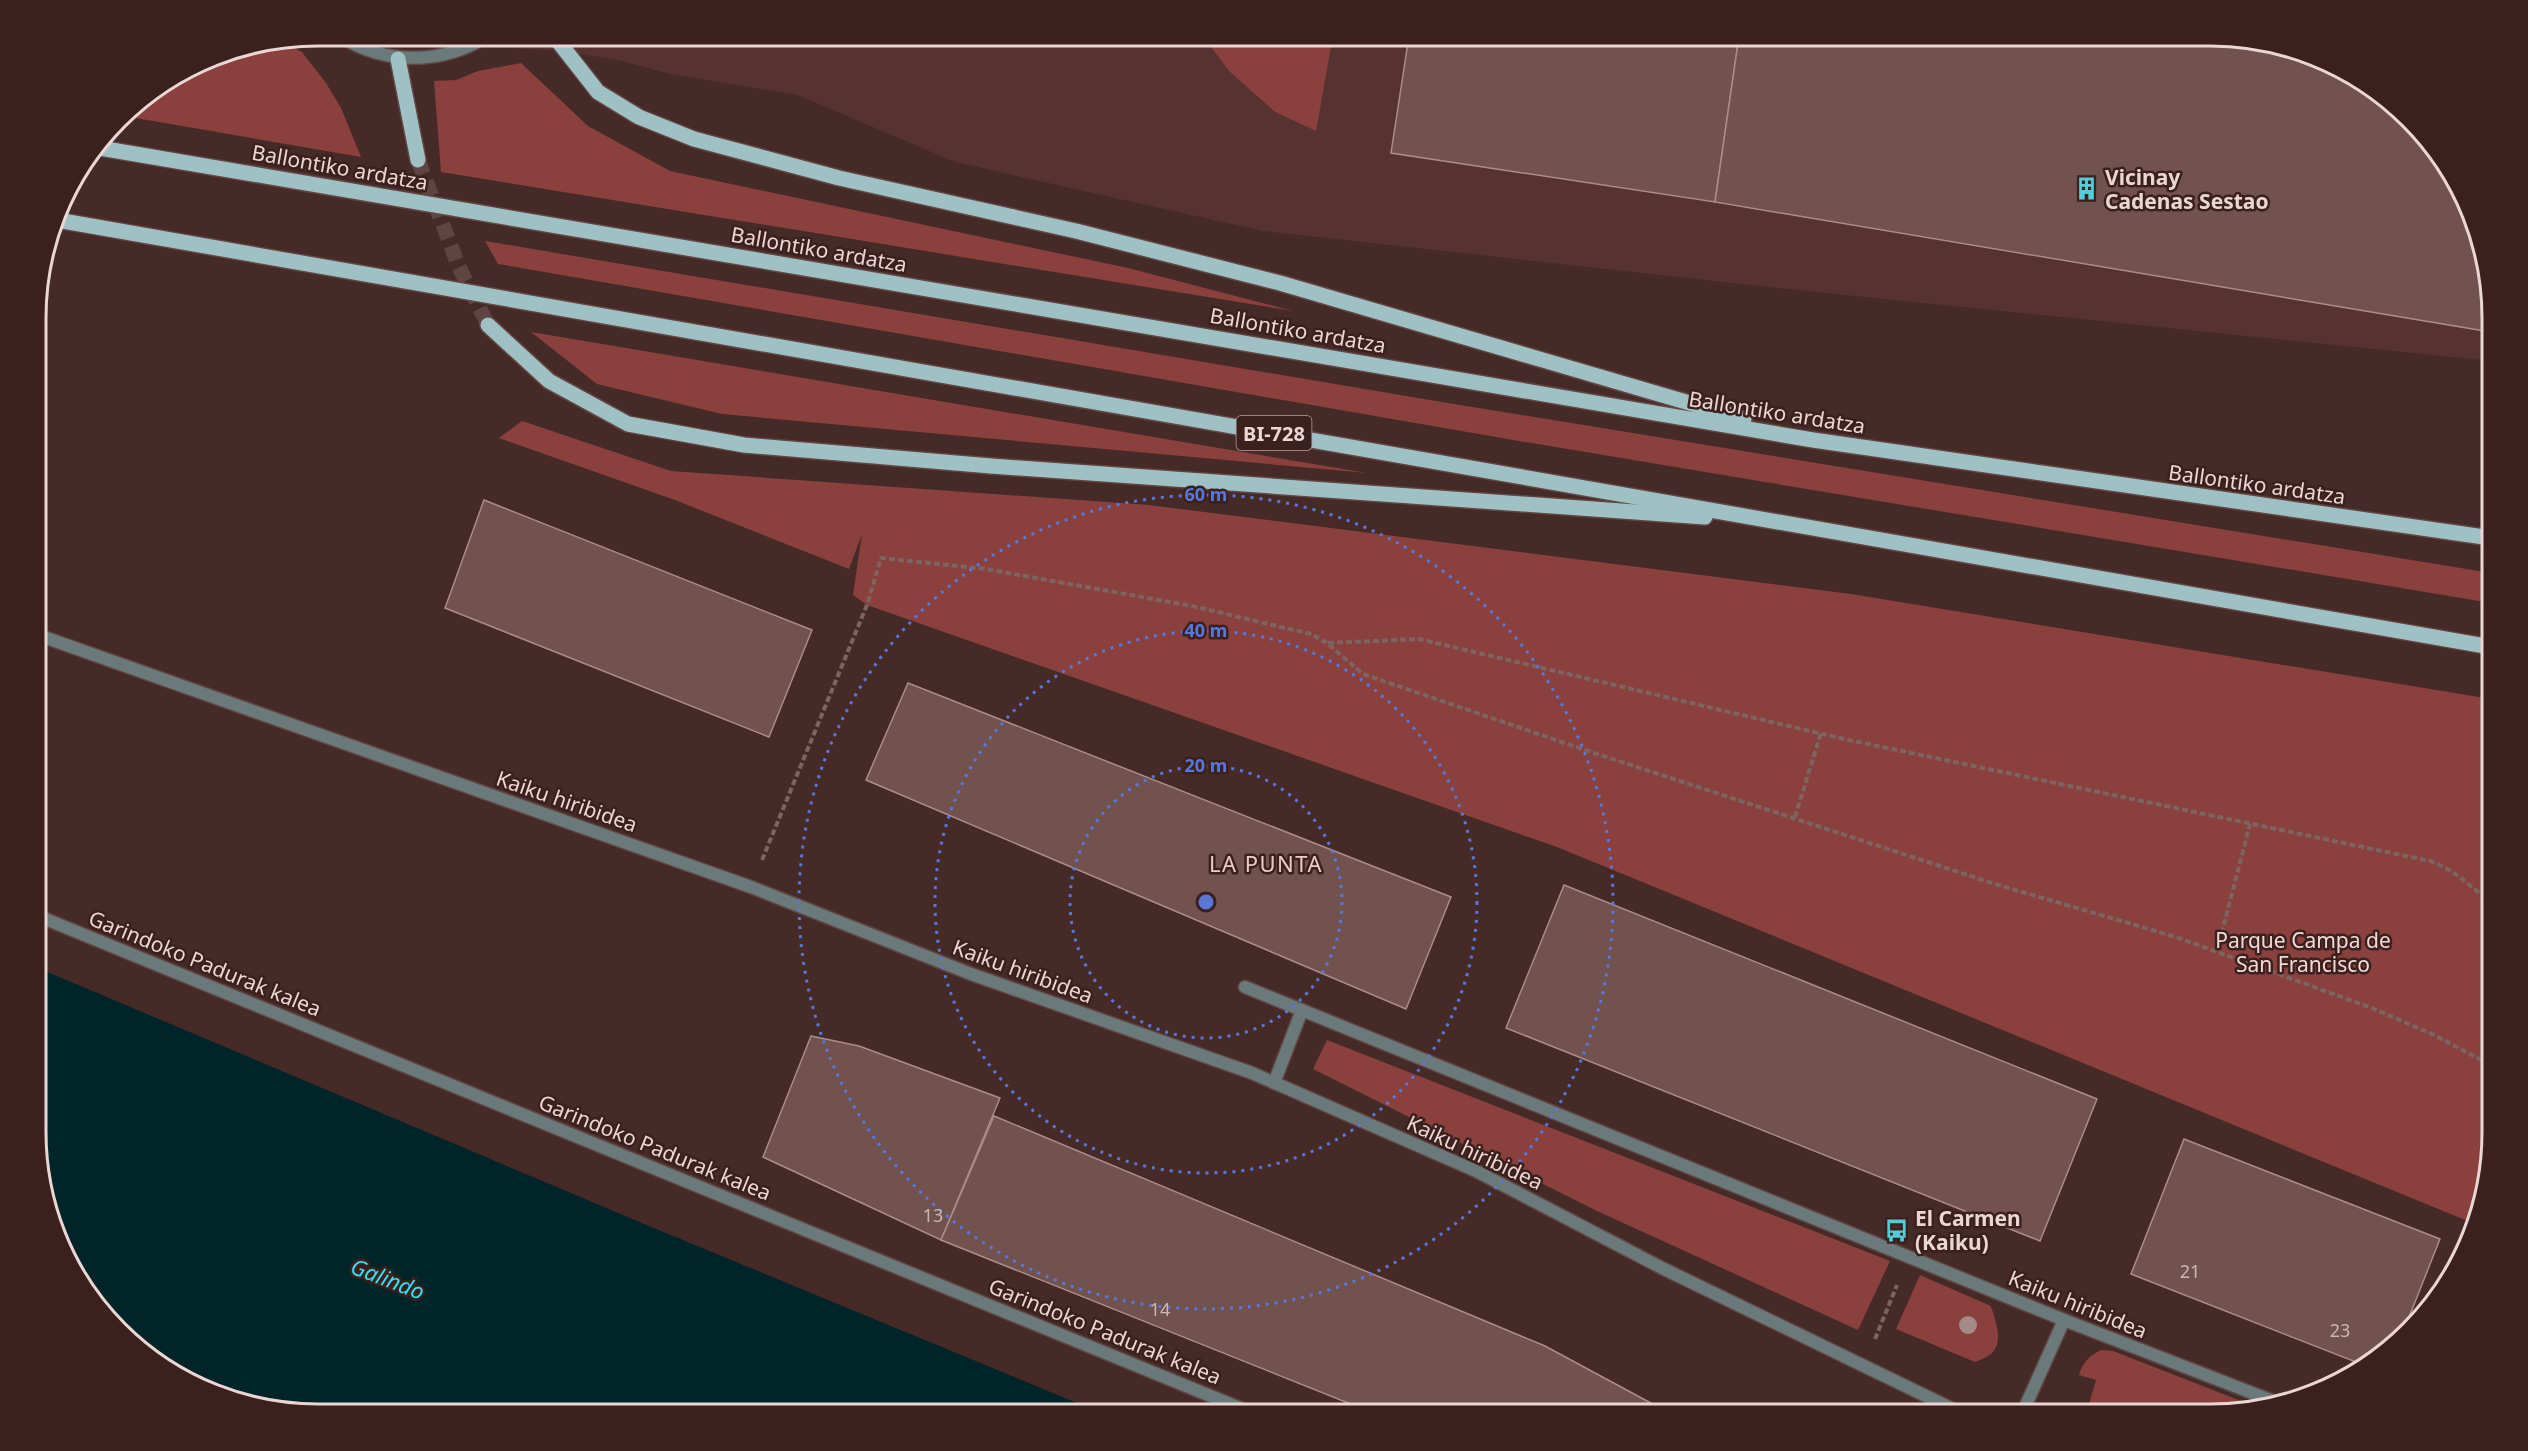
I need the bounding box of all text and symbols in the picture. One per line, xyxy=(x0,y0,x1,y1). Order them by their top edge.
street label: Ballontiko ardatza xyxy=(250,138,430,196)
place label: Vicinay Cadenas Sestao xyxy=(2105,163,2269,215)
building icon: Vicinay Cadenas Sestao xyxy=(2074,176,2100,202)
street label: Ballontiko ardatza xyxy=(729,220,909,278)
street label: Ballontiko ardatza xyxy=(1208,301,1388,359)
street label: Ballontiko ardatza xyxy=(1687,384,1867,440)
road number: BI-728 xyxy=(1236,416,1312,450)
street label: Ballontiko ardatza xyxy=(2167,458,2347,510)
text: 60 m xyxy=(1185,482,1227,506)
text: 40 m xyxy=(1185,618,1227,642)
text: 20 m xyxy=(1185,753,1227,777)
street label: Kaiku hiribidea xyxy=(493,764,641,838)
district label: LA PUNTA xyxy=(1209,848,1323,878)
centre of rings xyxy=(1196,892,1216,912)
street label: Garindoko Padurak kalea xyxy=(85,904,325,1022)
park label: Parque Campa de San Francisco xyxy=(2215,926,2391,978)
street label: Kaiku hiribidea xyxy=(949,933,1097,1009)
street label: Garindoko Padurak kalea xyxy=(535,1088,775,1206)
street label: Kaiku hiribidea xyxy=(1402,1108,1548,1196)
house number: 13 xyxy=(923,1203,943,1227)
place label: El Carmen (Kaiku) xyxy=(1915,1204,2021,1256)
bus stop icon: El Carmen (Kaiku) xyxy=(1884,1217,1910,1243)
water label: Galindo xyxy=(347,1250,429,1306)
house number: 21 xyxy=(2180,1259,2200,1283)
street label: Kaiku hiribidea xyxy=(2005,1263,2151,1345)
street label: Garindoko Padurak kalea xyxy=(985,1272,1225,1390)
house number: 14 xyxy=(1150,1297,1170,1321)
house number: 23 xyxy=(2330,1318,2350,1342)

